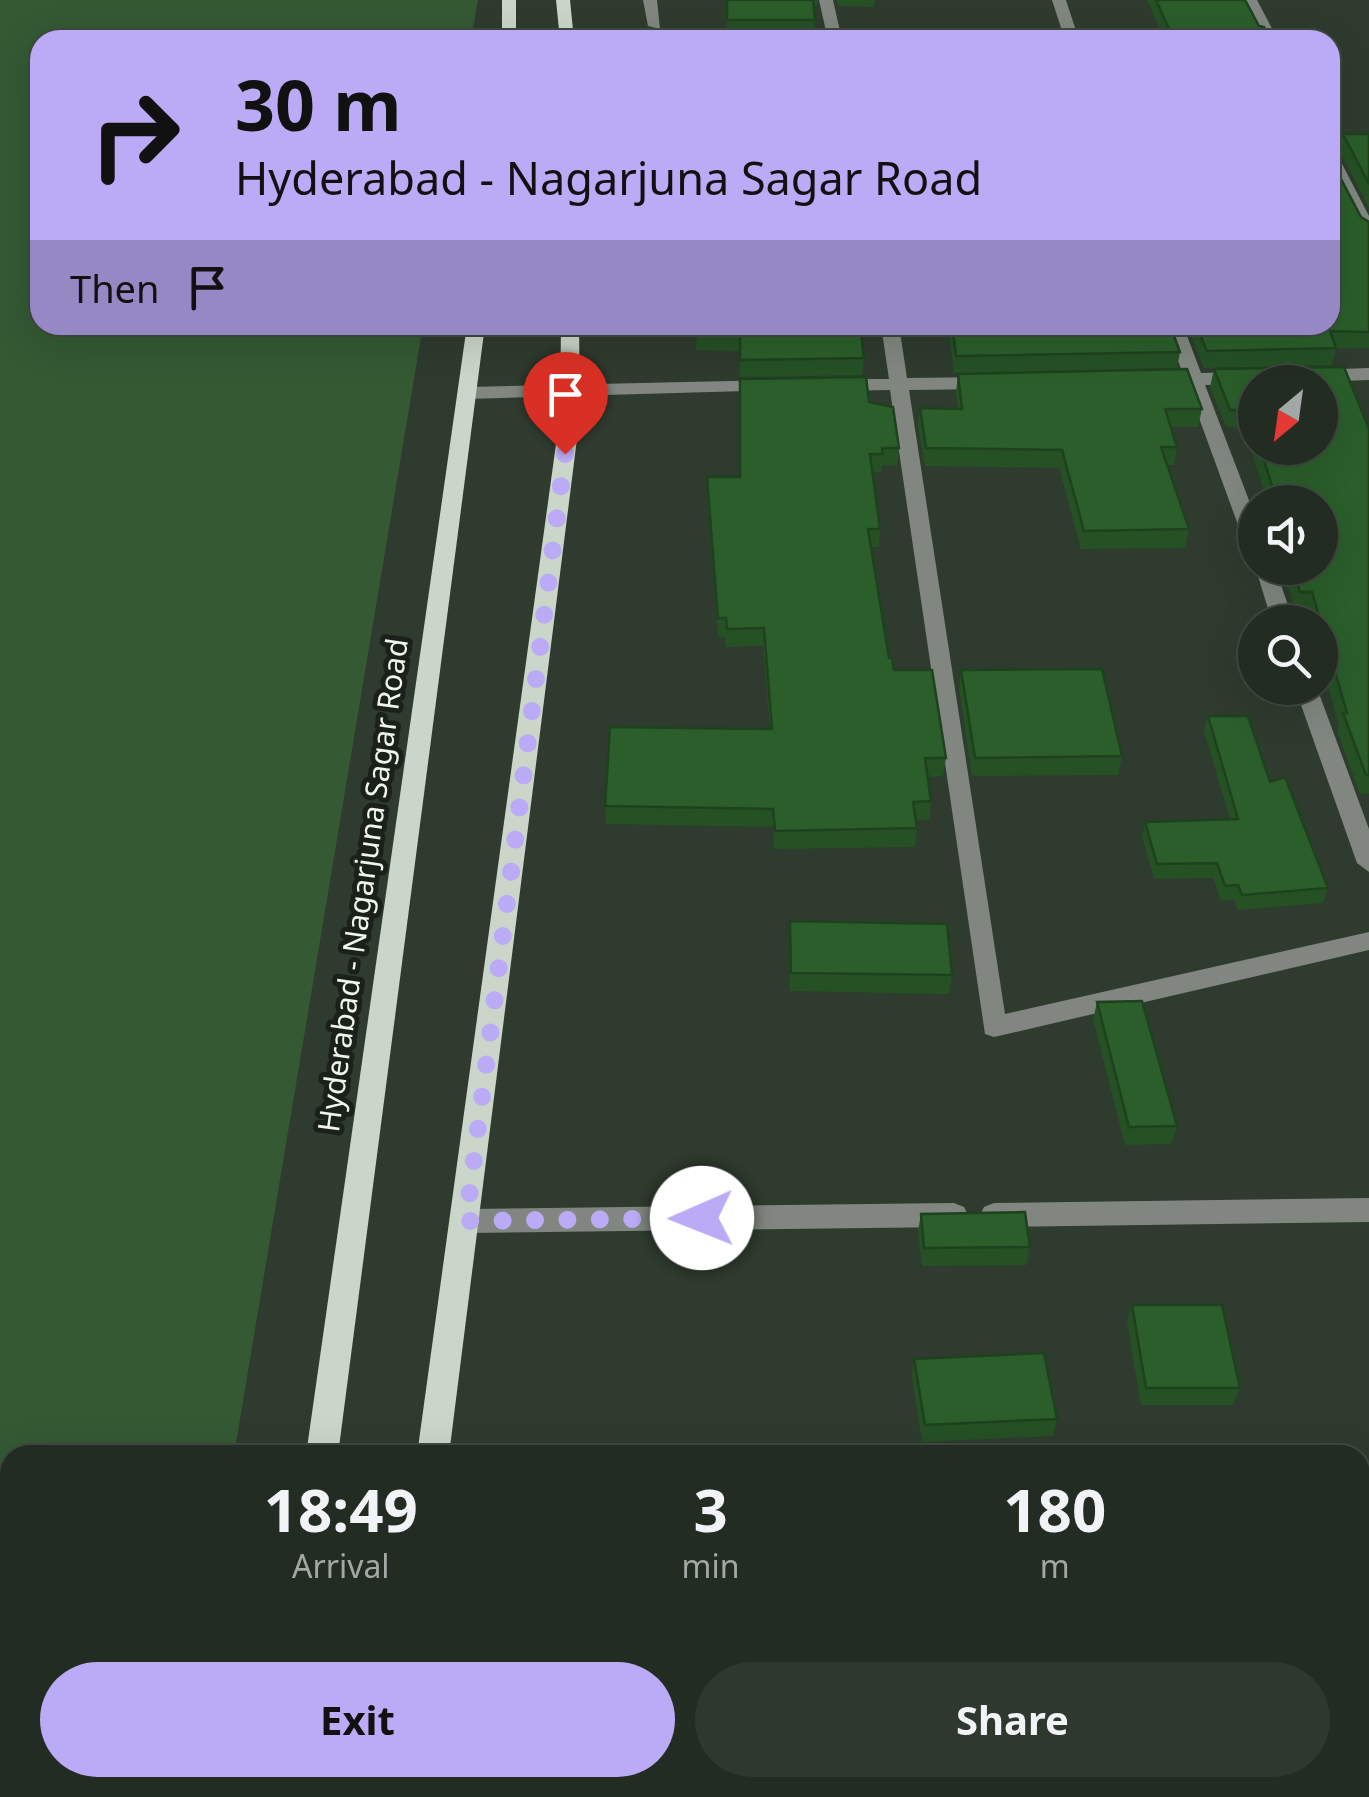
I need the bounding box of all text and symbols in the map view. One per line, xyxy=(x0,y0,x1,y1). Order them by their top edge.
text: 30 m xyxy=(235,56,402,152)
icon: right xyxy=(70,70,200,200)
text: Hyderabad - Nagarjuna Sagar Road xyxy=(235,147,982,208)
icon: arrive xyxy=(180,260,235,315)
text: Then xyxy=(70,262,160,314)
pin xyxy=(523,352,608,455)
north arrow xyxy=(1238,365,1338,465)
map controls xyxy=(1238,365,1338,705)
icon: arrive xyxy=(538,367,593,422)
button: sound xyxy=(1238,485,1338,585)
button: search xyxy=(1238,605,1338,705)
street label: Hyderabad - Nagarjuna Sagar Road xyxy=(307,636,417,1134)
position arrow xyxy=(650,1166,754,1270)
text: 18:49 xyxy=(264,1468,418,1550)
text: 3 xyxy=(693,1468,728,1550)
text: 180 xyxy=(1003,1468,1106,1550)
text: Arrival xyxy=(292,1544,390,1587)
text: min xyxy=(682,1544,740,1587)
text: m xyxy=(1040,1544,1070,1587)
button: Exit xyxy=(40,1662,675,1777)
button: Share xyxy=(695,1662,1330,1777)

